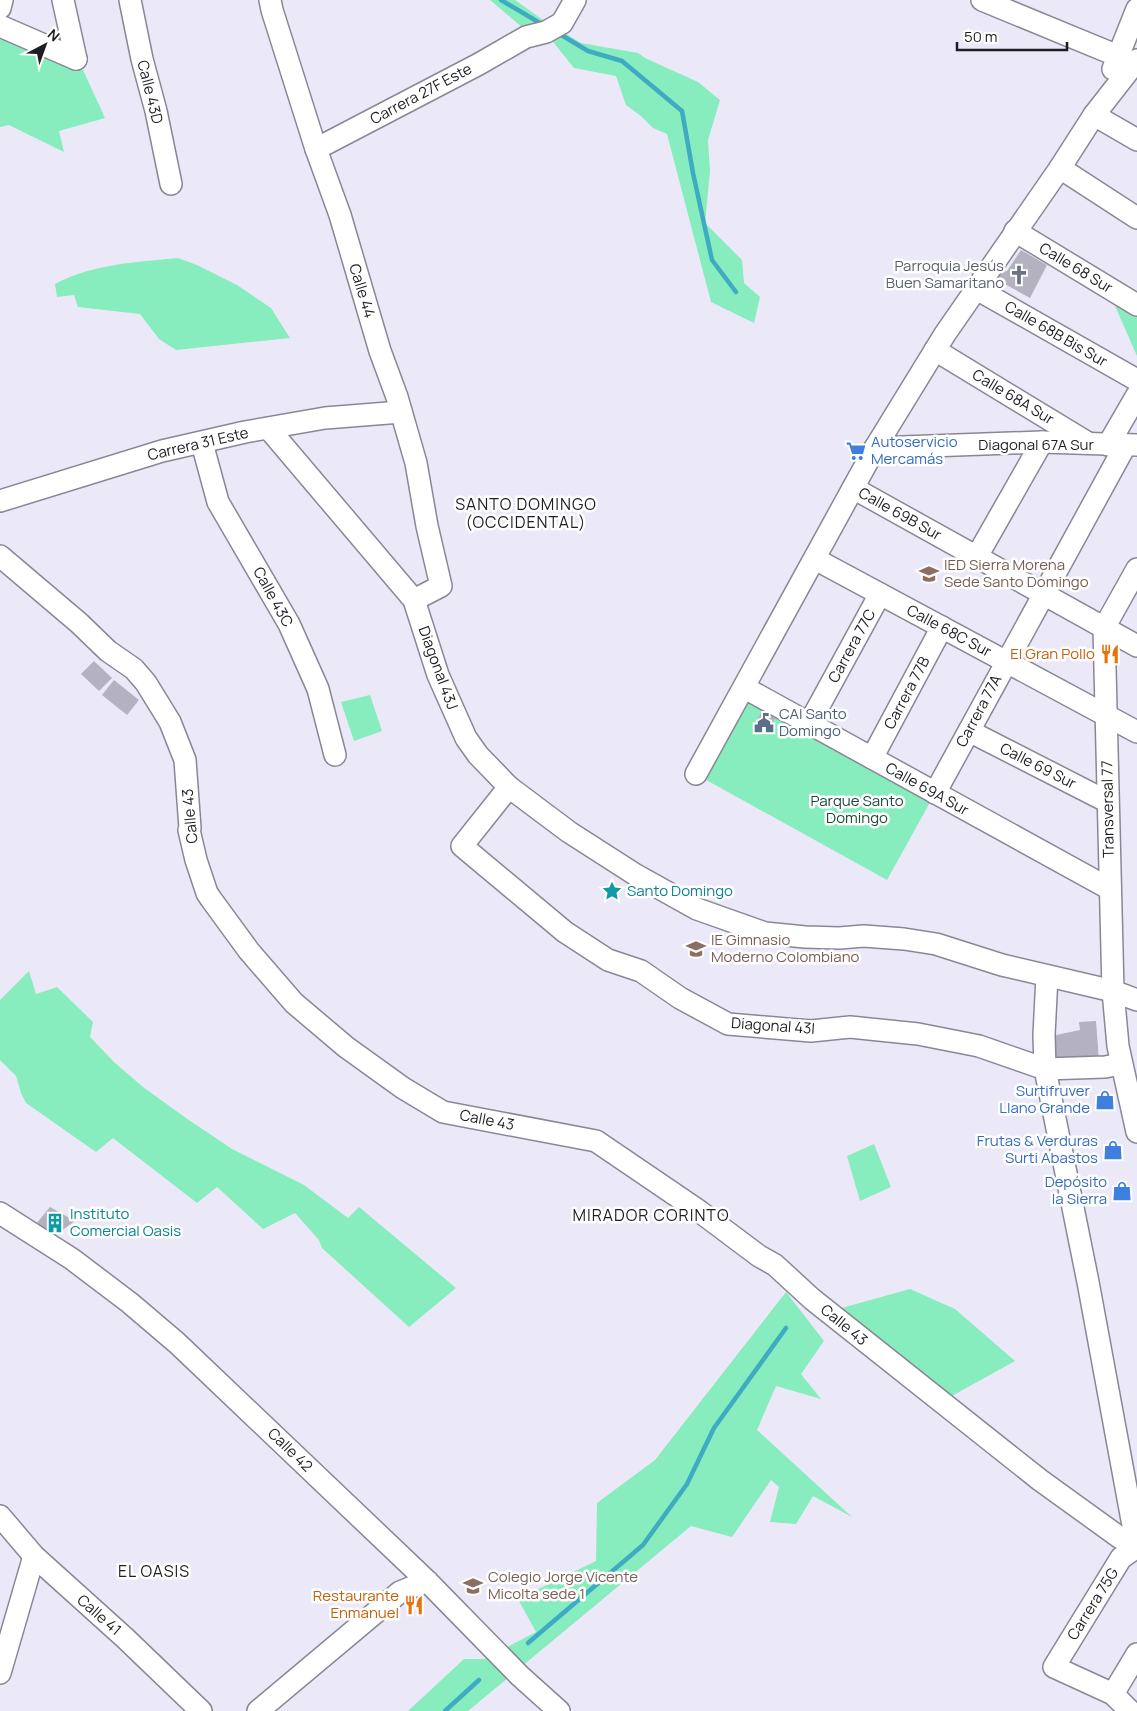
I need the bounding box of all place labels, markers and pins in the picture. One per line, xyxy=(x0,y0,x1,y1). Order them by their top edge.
place label: Parroquia Jesús Buen Samaritano xyxy=(886,255,1004,293)
church icon: Parroquia Jesús Buen Samaritano xyxy=(1008,264,1030,286)
place label: Autoservicio Mercamás xyxy=(871,431,958,469)
supermarket icon: Autoservicio Mercamás xyxy=(845,440,867,462)
place label: IED Sierra Morena Sede Santo Domingo xyxy=(944,554,1089,592)
school or university icon: IED Sierra Morena Sede Santo Domingo xyxy=(918,563,940,585)
place label: El Gran Pollo xyxy=(1010,643,1095,664)
restaurant icon: El Gran Pollo xyxy=(1099,643,1121,665)
place label: CAI Santo Domingo xyxy=(779,703,847,741)
public building icon: CAI Santo Domingo xyxy=(753,712,775,734)
place icon: Santo Domingo xyxy=(601,880,623,902)
place label: Santo Domingo xyxy=(627,880,733,901)
place label: IE Gimnasio Moderno Colombiano xyxy=(711,929,860,967)
school or university icon: IE Gimnasio Moderno Colombiano xyxy=(685,938,707,960)
place label: Surtifruver Llano Grande xyxy=(999,1080,1091,1118)
shop icon: Surtifruver Llano Grande xyxy=(1094,1089,1116,1111)
place label: Frutas & Verduras Surti Abastos xyxy=(977,1130,1098,1168)
shop icon: Frutas & Verduras Surti Abastos xyxy=(1102,1139,1124,1161)
place label: Depósito la Sierra xyxy=(1045,1171,1107,1209)
shop icon: Depósito la Sierra xyxy=(1111,1180,1133,1202)
place label: Instituto Comercial Oasis xyxy=(70,1203,181,1241)
building icon: Instituto Comercial Oasis xyxy=(44,1212,66,1234)
place label: Colegio Jorge Vicente Micolta sede 1 xyxy=(488,1566,638,1604)
school or university icon: Colegio Jorge Vicente Micolta sede 1 xyxy=(462,1575,484,1597)
place label: Restaurante Enmanuel xyxy=(313,1585,399,1623)
restaurant icon: Restaurante Enmanuel xyxy=(403,1594,425,1616)

